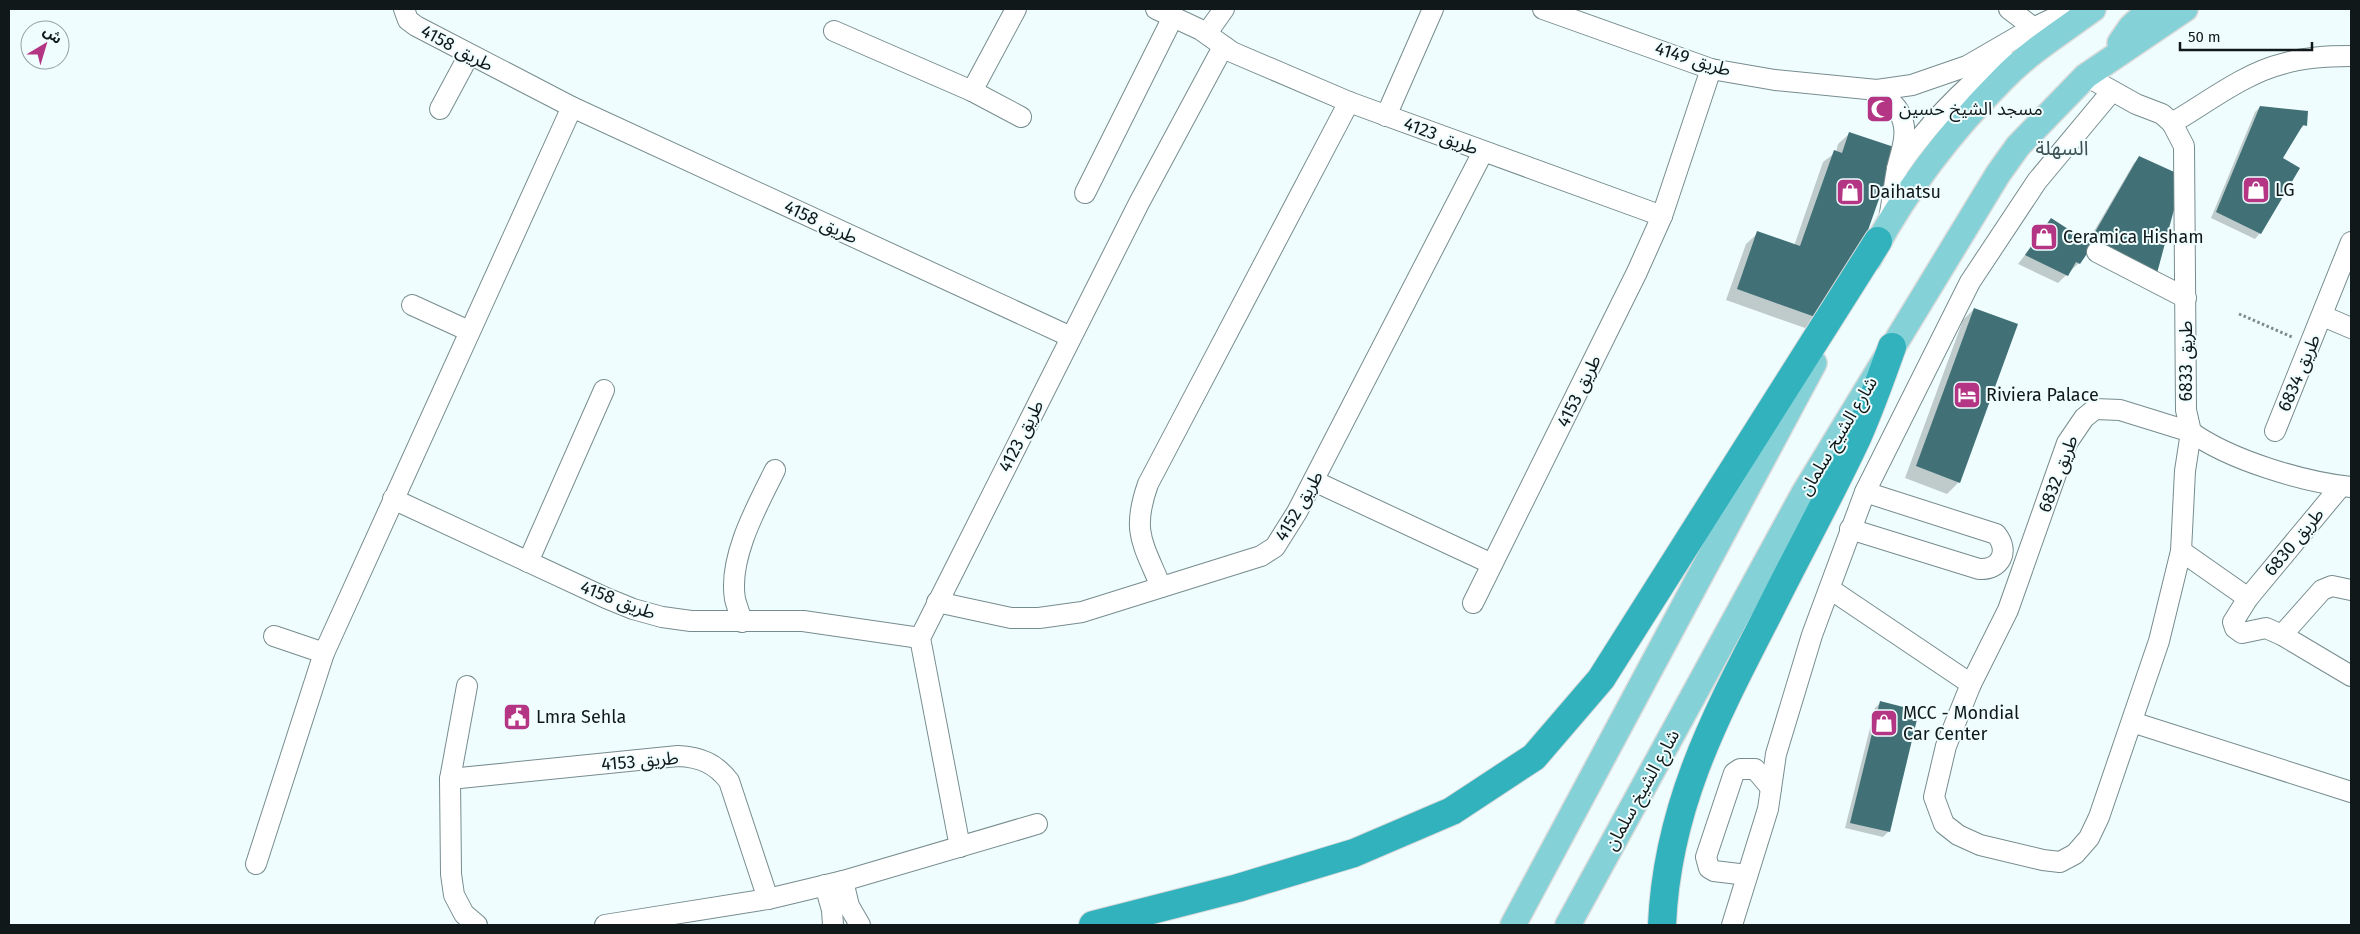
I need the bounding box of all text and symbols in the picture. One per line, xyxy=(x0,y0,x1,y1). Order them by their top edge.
north arrow xyxy=(20,20,70,70)
street label: طريق 4158 xyxy=(417,20,497,76)
scale bar xyxy=(2180,20,2312,52)
text: ش xyxy=(40,23,65,48)
text: 50 m xyxy=(2188,28,2221,46)
street label: طريق 4149 xyxy=(1652,37,1734,81)
mosque icon: مسجد الشيخ حسين xyxy=(1865,94,1895,124)
place label: مسجد الشيخ حسين xyxy=(1899,98,2043,122)
street label: طريق 4123 xyxy=(1401,112,1481,160)
district label: السهلة xyxy=(2036,136,2088,160)
shop icon: LG xyxy=(2241,175,2271,205)
shop icon: Daihatsu xyxy=(1835,177,1865,207)
place label: LG xyxy=(2275,179,2295,201)
place label: Daihatsu xyxy=(1869,181,1941,203)
street label: طريق 4158 xyxy=(781,195,861,249)
shop icon: Ceramica Hisham xyxy=(2029,222,2059,252)
place label: Ceramica Hisham xyxy=(2063,226,2204,248)
street label: طريق 6833 xyxy=(2175,321,2197,401)
street label: طريق 6834 xyxy=(2273,331,2325,415)
street label: طريق 4153 xyxy=(1552,351,1606,431)
street label: شارع الشيخ سلمان xyxy=(1794,373,1885,501)
hotel icon: Riviera Palace xyxy=(1952,380,1982,410)
place label: Riviera Palace xyxy=(1986,384,2099,406)
street label: طريق 4123 xyxy=(994,396,1048,476)
street label: طريق 6832 xyxy=(2033,432,2083,516)
street label: طريق 4152 xyxy=(1270,467,1328,545)
street label: طريق 6830 xyxy=(2259,504,2329,580)
street label: طريق 4158 xyxy=(577,576,659,624)
public building icon: Lmra Sehla xyxy=(502,702,532,732)
place label: MCC - Mondial Car Center xyxy=(1903,702,2019,745)
place label: Lmra Sehla xyxy=(536,706,626,728)
shop icon: MCC - Mondial Car Center xyxy=(1869,708,1899,738)
street label: شارع الشيخ سلمان xyxy=(1600,726,1687,856)
street label: طريق 4153 xyxy=(600,747,680,775)

